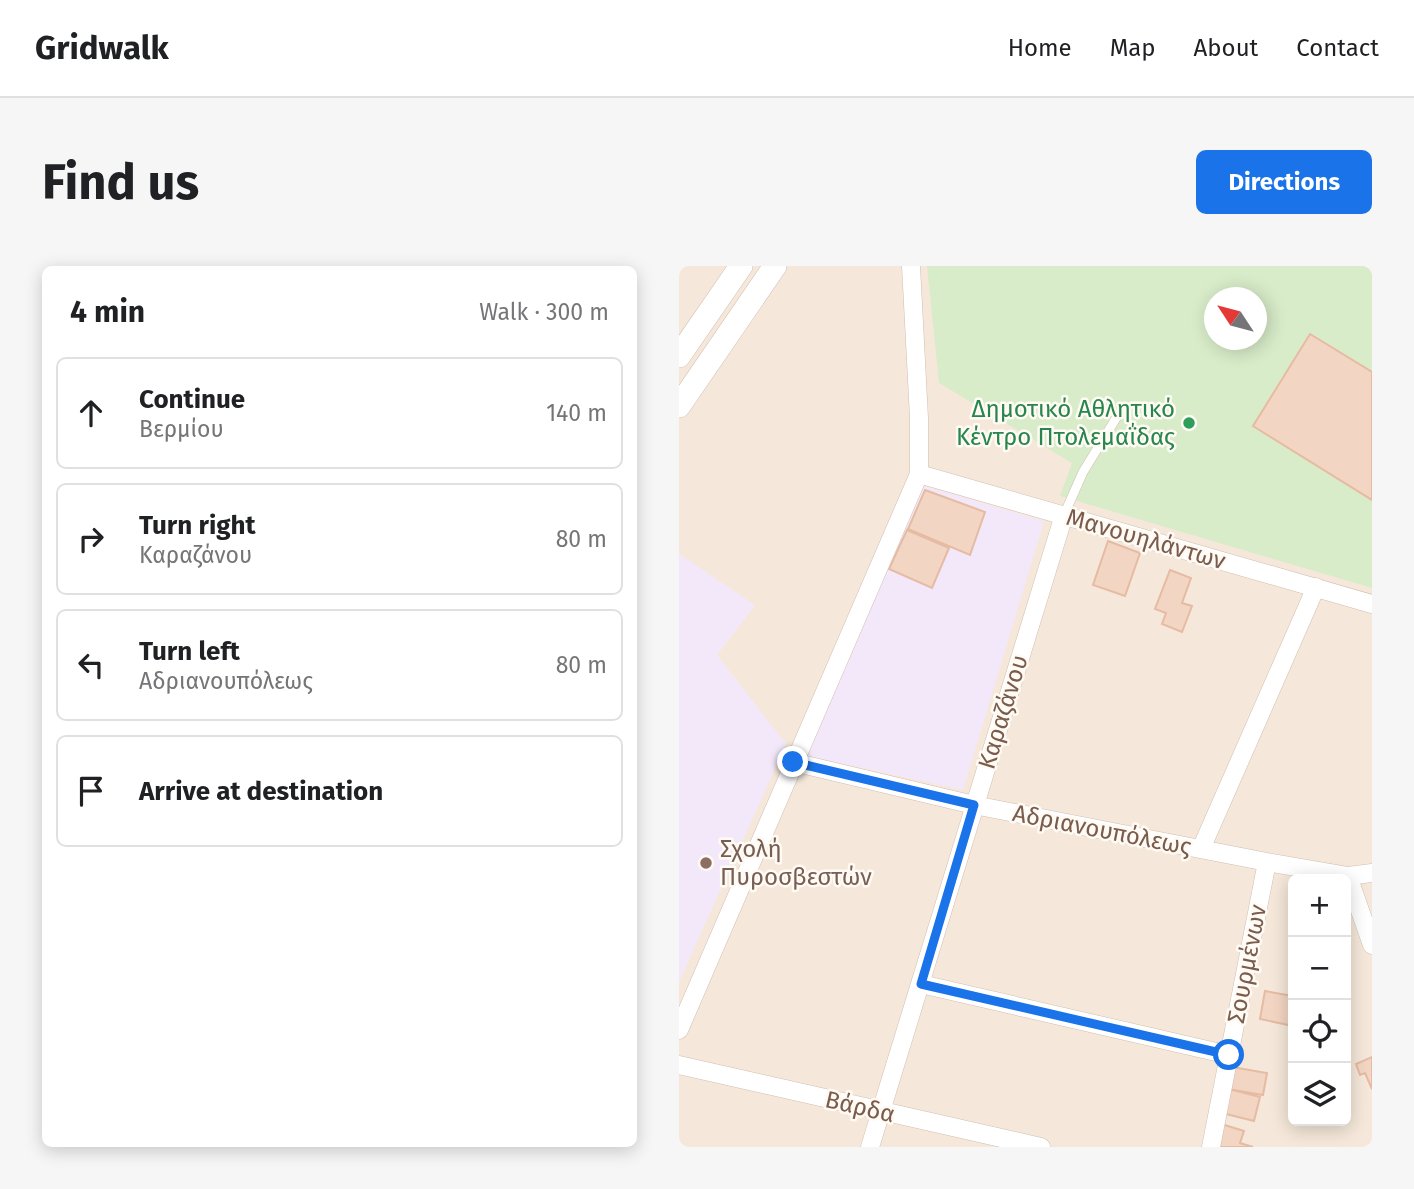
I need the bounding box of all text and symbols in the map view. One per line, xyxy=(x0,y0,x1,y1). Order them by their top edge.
text: Gridwalk xyxy=(35,28,169,68)
text: Home xyxy=(1008,34,1072,62)
text: Map xyxy=(1110,34,1156,62)
text: About xyxy=(1194,34,1258,62)
text: Contact xyxy=(1296,34,1379,62)
button: Directions xyxy=(1196,150,1372,214)
text: Find us xyxy=(42,153,199,212)
north arrow xyxy=(1204,287,1267,350)
text: 4 min xyxy=(70,294,145,330)
text: Walk · 300 m xyxy=(479,298,609,326)
text: Continue xyxy=(139,384,245,415)
icon: ahead xyxy=(72,394,110,432)
place label: Δημοτικό Αθλητικό Κέντρο Πτολεμαΐδας xyxy=(956,395,1175,451)
text: 140 m xyxy=(546,399,607,427)
text: Βερμίου xyxy=(139,415,224,443)
marker: Δημοτικό Αθλητικό Κέντρο Πτολεμαΐδας xyxy=(1181,415,1197,431)
street label: Μανουηλάντων xyxy=(1063,503,1229,575)
text: Turn right xyxy=(139,510,256,541)
icon: right xyxy=(72,520,110,558)
text: 80 m xyxy=(556,525,607,553)
text: Καραζάνου xyxy=(139,541,252,569)
text: Turn left xyxy=(139,636,240,667)
icon: left xyxy=(72,646,110,684)
text: 80 m xyxy=(556,651,607,679)
street label: Καραζάνου xyxy=(972,651,1034,773)
text: Αδριανουπόλεως xyxy=(139,667,313,695)
route end xyxy=(777,746,808,777)
icon: arrive xyxy=(72,772,110,810)
text: Arrive at destination xyxy=(139,776,383,807)
street label: Αδριανουπόλεως xyxy=(1010,799,1194,861)
place label: Σχολή Πυροσβεστών xyxy=(720,835,872,891)
marker: Σχολή Πυροσβεστών xyxy=(698,855,714,871)
map controls xyxy=(1288,874,1351,1126)
button: + xyxy=(1288,874,1351,937)
street label: Σουρμένων xyxy=(1222,902,1272,1026)
button: − xyxy=(1288,937,1351,1000)
button: locate xyxy=(1288,1000,1351,1063)
route start xyxy=(1213,1039,1244,1070)
button: layers xyxy=(1288,1063,1351,1126)
street label: Βάρδα xyxy=(822,1085,898,1129)

